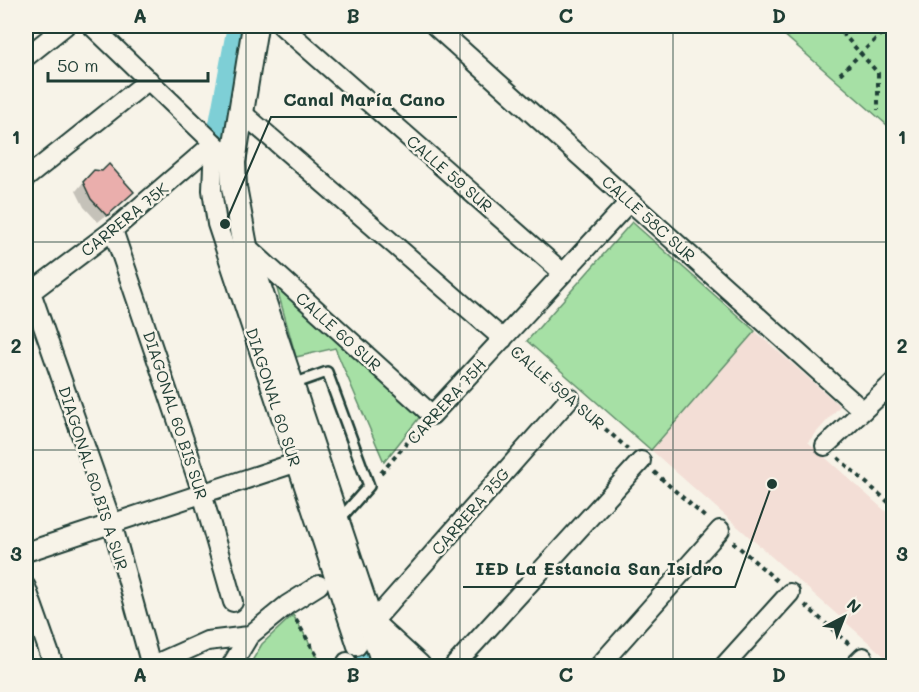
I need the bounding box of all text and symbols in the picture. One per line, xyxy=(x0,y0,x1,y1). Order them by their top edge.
text: A xyxy=(133,2,147,28)
text: B xyxy=(346,2,360,28)
text: C xyxy=(559,2,574,28)
text: D xyxy=(772,2,786,28)
scale bar xyxy=(48,45,208,83)
text: 50 m xyxy=(57,53,99,77)
callout: Canal María Cano xyxy=(271,81,457,117)
text: Canal María Cano xyxy=(283,87,445,111)
text: 1 xyxy=(12,123,20,149)
text: 1 xyxy=(898,123,906,149)
street label: CALLE 59 SUR xyxy=(403,130,497,216)
street label: CALLE 58C SUR xyxy=(598,170,700,266)
street label: CARRERA 75K xyxy=(76,177,172,261)
street label: CALLE 60 SUR xyxy=(292,287,386,375)
street label: DIAGONAL 60 SUR xyxy=(242,325,306,469)
street label: DIAGONAL 60 BIS SUR xyxy=(139,328,213,502)
text: 2 xyxy=(10,332,22,358)
text: 2 xyxy=(896,332,908,358)
street label: CALLE 59A SUR xyxy=(506,340,610,434)
street label: CARRERA 75H xyxy=(402,354,490,448)
street label: DIAGONAL 60 BIS A SUR xyxy=(54,384,134,572)
street label: CARRERA 75G xyxy=(426,463,514,559)
text: 3 xyxy=(10,540,22,566)
text: 3 xyxy=(896,540,908,566)
callout: IED La Estancia San Isidro xyxy=(463,551,735,587)
text: IED La Estancia San Isidro xyxy=(475,556,723,580)
north arrow xyxy=(814,587,874,647)
text: N xyxy=(843,594,866,617)
text: A xyxy=(133,661,147,687)
text: B xyxy=(346,661,360,687)
text: C xyxy=(559,661,574,687)
text: D xyxy=(772,661,786,687)

